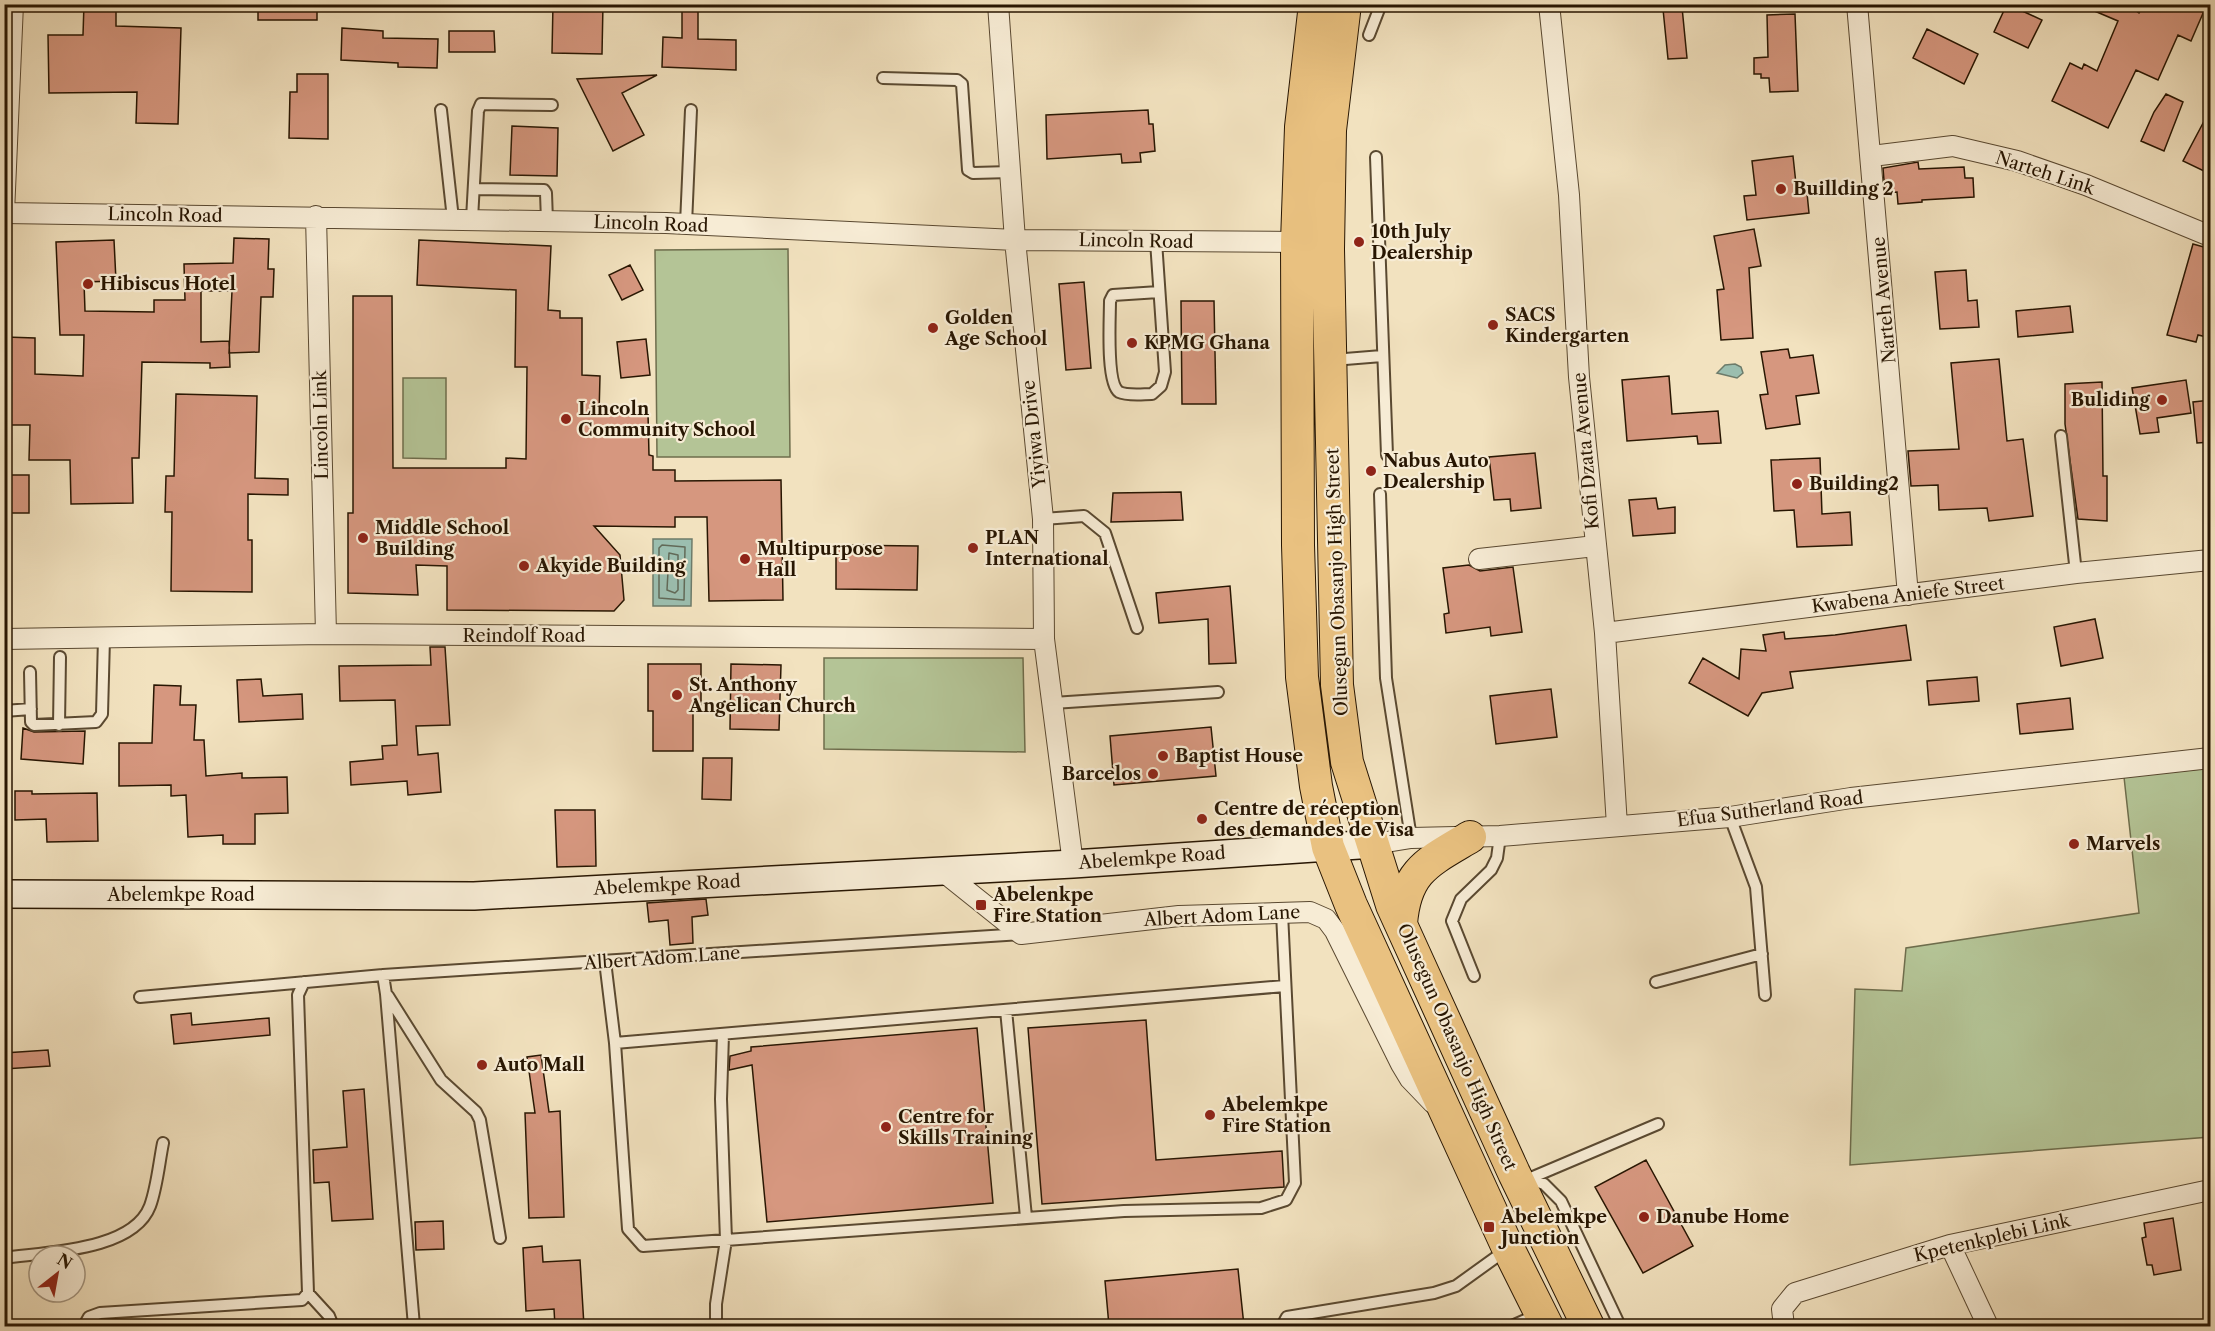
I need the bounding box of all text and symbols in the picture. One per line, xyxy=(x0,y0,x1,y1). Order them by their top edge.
street label: Narteh Link xyxy=(1993,147,2099,200)
place label: Buillding 2 xyxy=(1793,178,1894,200)
marker: Buillding 2 xyxy=(1774,182,1788,196)
street label: Lincoln Road xyxy=(107,203,223,227)
street label: Lincoln Road xyxy=(593,211,709,237)
place label: 10th July Dealership xyxy=(1371,221,1473,264)
street label: Lincoln Road xyxy=(1078,229,1194,253)
marker: 10th July Dealership xyxy=(1352,235,1366,249)
street label: Narteh Avenue xyxy=(1867,236,1901,364)
place label: Hibiscus Hotel xyxy=(100,273,236,295)
marker: Hibiscus Hotel xyxy=(81,277,95,291)
place label: SACS Kindergarten xyxy=(1505,304,1630,347)
place label: Golden Age School xyxy=(944,307,1047,350)
marker: SACS Kindergarten xyxy=(1486,318,1500,332)
marker: Golden Age School xyxy=(926,321,940,335)
place label: KPMG Ghana xyxy=(1144,332,1271,354)
marker: KPMG Ghana xyxy=(1125,336,1139,350)
street label: Lincoln Link xyxy=(309,369,333,480)
street label: Kofi Dzata Avenue xyxy=(1568,372,1604,530)
street label: Yiyiwa Drive xyxy=(1017,379,1051,490)
place label: Buliding xyxy=(2071,389,2151,411)
marker: Buliding xyxy=(2155,393,2169,407)
place label: Lincoln Community School xyxy=(578,398,756,441)
marker: Lincoln Community School xyxy=(559,412,573,426)
street label: Olusegun Obasanjo High Street xyxy=(1321,447,1353,716)
place label: Nabus Auto Dealership xyxy=(1383,450,1489,493)
marker: Nabus Auto Dealership xyxy=(1364,464,1378,478)
place label: Building2 xyxy=(1809,473,1899,495)
marker: Building2 xyxy=(1790,477,1804,491)
place label: Middle School Building xyxy=(375,517,509,560)
place label: PLAN International xyxy=(985,527,1109,570)
marker: Middle School Building xyxy=(356,531,370,545)
place label: Multipurpose Hall xyxy=(757,538,883,581)
marker: PLAN International xyxy=(966,541,980,555)
marker: Multipurpose Hall xyxy=(738,552,752,566)
place label: Akyide Building xyxy=(535,555,686,577)
marker: Akyide Building xyxy=(517,559,531,573)
street label: Kwabena Aniefe Street xyxy=(1810,572,2006,618)
street label: Reindolf Road xyxy=(463,625,586,647)
place label: St. Anthony Angelican Church xyxy=(688,674,856,717)
marker: St. Anthony Angelican Church xyxy=(670,688,684,702)
place label: Baptist House xyxy=(1175,745,1303,767)
marker: Baptist House xyxy=(1156,749,1170,763)
place label: Barcelos xyxy=(1062,763,1141,785)
marker: Barcelos xyxy=(1146,767,1160,781)
street label: Efua Sutherland Road xyxy=(1676,787,1864,831)
place label: Centre de réception des demandes de Visa xyxy=(1214,798,1415,841)
marker: Centre de réception des demandes de Visa xyxy=(1195,812,1209,826)
place label: Marvels xyxy=(2086,833,2160,855)
marker: Marvels xyxy=(2067,837,2081,851)
street label: Abelemkpe Road xyxy=(1077,842,1226,874)
street label: Abelemkpe Road xyxy=(592,870,741,900)
street label: Abelemkpe Road xyxy=(106,884,255,906)
place label: Abelenkpe Fire Station xyxy=(992,884,1103,927)
marker: Abelenkpe Fire Station xyxy=(974,898,988,912)
street label: Albert Adom Lane xyxy=(1142,901,1301,931)
street label: Olusegun Obasanjo High Street xyxy=(1392,920,1522,1175)
street label: Albert Adom Lane xyxy=(582,942,741,975)
place label: Auto Mall xyxy=(493,1054,585,1076)
marker: Auto Mall xyxy=(475,1058,489,1072)
place label: Abelemkpe Fire Station xyxy=(1221,1094,1332,1137)
place label: Centre for Skills Training xyxy=(898,1106,1033,1149)
marker: Abelemkpe Fire Station xyxy=(1203,1108,1217,1122)
marker: Centre for Skills Training xyxy=(879,1120,893,1134)
place label: Abelemkpe Junction xyxy=(1498,1206,1607,1249)
place label: Danube Home xyxy=(1656,1206,1790,1228)
street label: Kpetenkplebi Link xyxy=(1912,1209,2074,1267)
marker: Danube Home xyxy=(1637,1210,1651,1224)
marker: Abelemkpe Junction xyxy=(1482,1220,1496,1234)
north arrow xyxy=(27,1244,87,1304)
text: N xyxy=(54,1249,76,1273)

